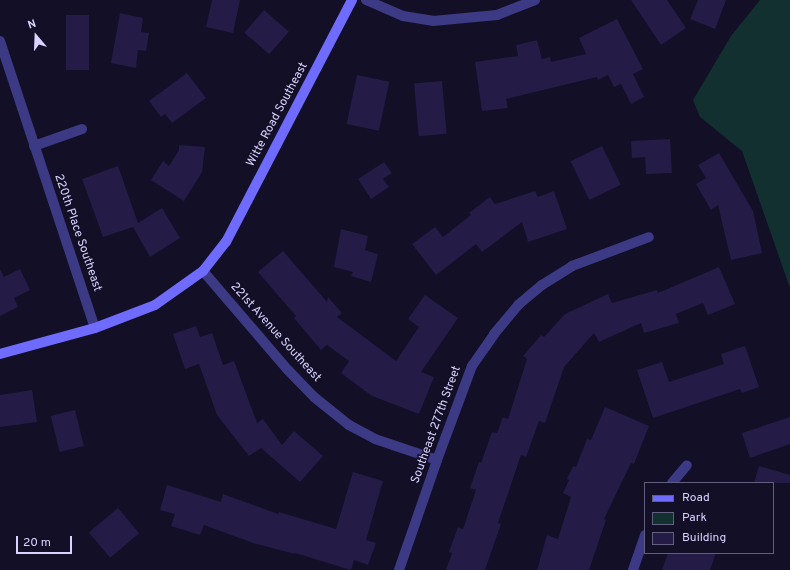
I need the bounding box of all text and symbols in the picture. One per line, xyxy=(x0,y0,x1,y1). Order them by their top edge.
north arrow xyxy=(16,16,56,56)
text: N xyxy=(26,17,38,33)
street label: Witte Road Southeast xyxy=(244,60,312,170)
street label: 220th Place Southeast xyxy=(50,172,104,294)
street label: 221st Avenue Southeast xyxy=(226,280,324,386)
street label: Southeast 277th Street xyxy=(409,364,465,486)
legend xyxy=(644,482,774,554)
text: Road xyxy=(682,490,710,506)
text: Park xyxy=(682,510,707,526)
scale bar xyxy=(18,528,74,554)
text: Building xyxy=(682,530,726,546)
text: 20 m xyxy=(23,535,51,551)

